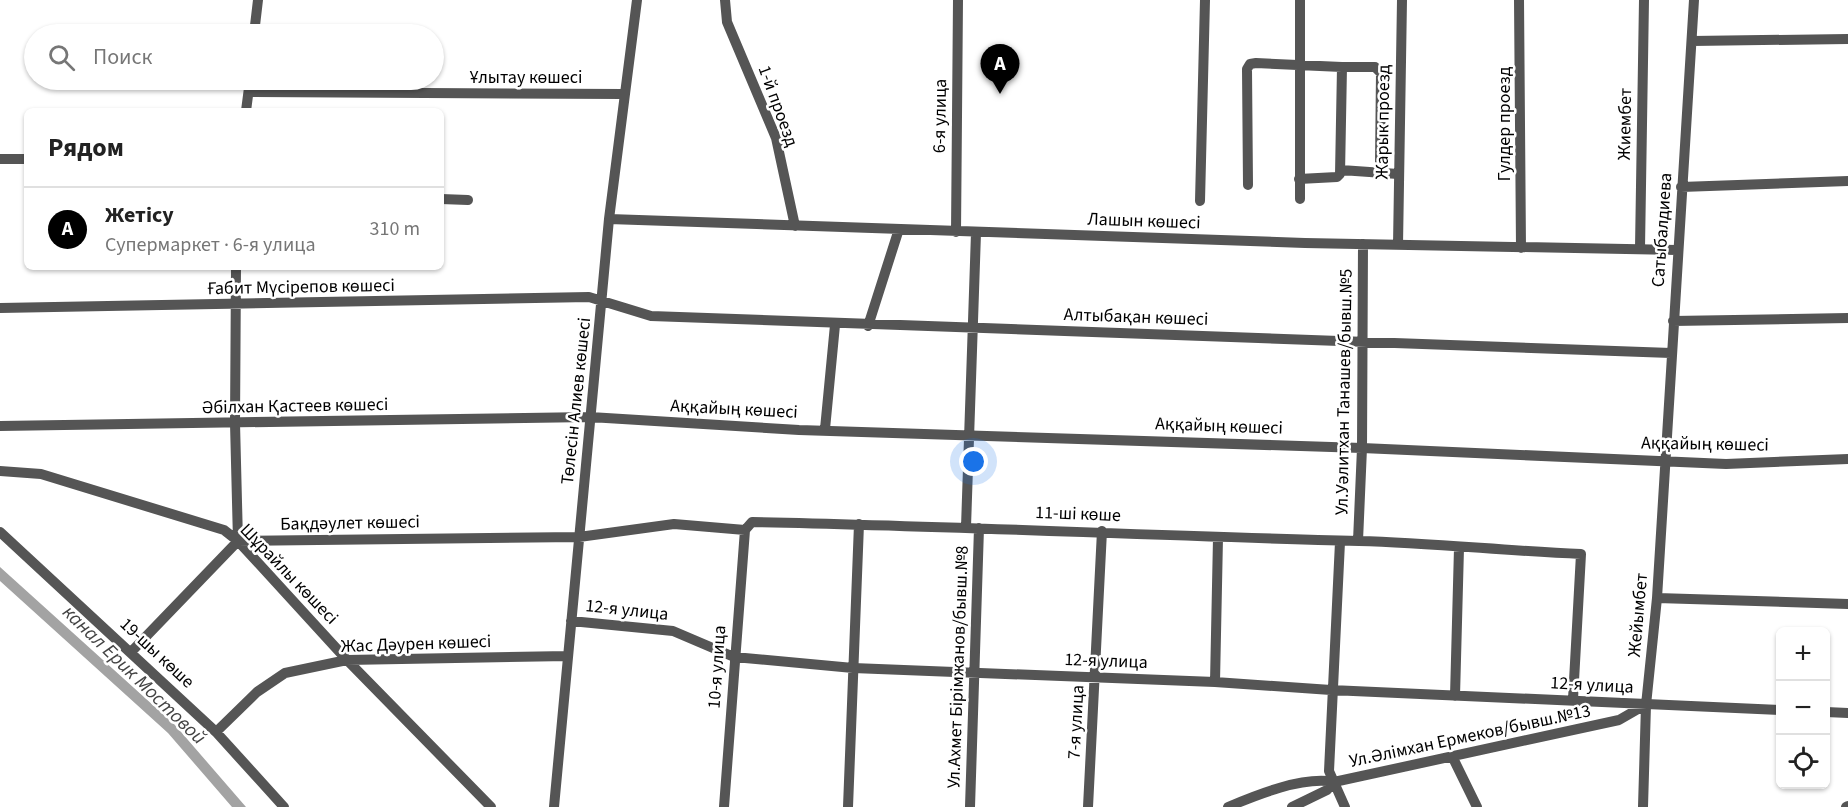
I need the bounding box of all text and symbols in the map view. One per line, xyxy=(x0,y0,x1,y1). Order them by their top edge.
search box xyxy=(24,24,444,90)
icon: search xyxy=(45,41,78,74)
text: Поиск xyxy=(93,41,152,73)
pin: A xyxy=(980,44,1020,94)
street label: 1-й проезд xyxy=(752,62,804,150)
street label: Жарык проезд xyxy=(1369,64,1397,180)
street label: Ұлытау көшесi xyxy=(469,65,582,90)
street label: Гулдер проезд xyxy=(1492,66,1517,181)
street label: 6-я улица xyxy=(927,79,953,153)
street label: Жиембет xyxy=(1612,88,1638,160)
text: Рядом xyxy=(48,129,124,166)
street label: Сатыбалдиева xyxy=(1646,172,1678,288)
text: Жетісу xyxy=(105,199,174,231)
street label: Лашын көшесі xyxy=(1087,207,1201,235)
text: A xyxy=(62,215,73,243)
text: 310 m xyxy=(370,215,420,243)
text: Супермаркет · 6-я улица xyxy=(105,231,316,259)
street label: Ул.Уәлитхан Танашев/бывш.№5 xyxy=(1329,268,1359,515)
street label: Ғабит Мүсірепов көшесi xyxy=(207,273,395,301)
street label: Алтыбақан көшесі xyxy=(1063,302,1209,332)
street label: Төлесін Алиев көшесі xyxy=(555,316,597,486)
street label: Әбілхан Қастеев көшесi xyxy=(201,392,389,420)
street label: Аққайың көшесі xyxy=(670,393,798,425)
street label: Аққайың көшесі xyxy=(1155,411,1283,441)
street label: Аққайың көшесі xyxy=(1641,430,1769,458)
your location xyxy=(959,447,988,476)
street label: 11-ші көше xyxy=(1035,500,1121,528)
street label: Бақдәулет көшесi xyxy=(280,509,420,537)
street label: Шұрайлы көшесі xyxy=(234,518,344,630)
street label: Ул.Ахмет Бірімжанов/бывш.№8 xyxy=(941,545,975,789)
street label: Жейымбет xyxy=(1622,572,1654,658)
street label: 12-я улица xyxy=(584,593,670,627)
water label: канал Ерик Мостовой xyxy=(56,599,212,751)
street label: 19-шы көше xyxy=(114,612,200,694)
street label: 10-я улица xyxy=(702,625,732,709)
map controls xyxy=(1776,627,1830,789)
button: + xyxy=(1776,627,1830,681)
street label: Жас Дәурен көшесі xyxy=(340,629,492,659)
street label: 12-я улица xyxy=(1064,647,1148,675)
street label: 12-я улица xyxy=(1550,670,1634,700)
button: − xyxy=(1776,681,1830,735)
street label: 7-я улица xyxy=(1062,684,1090,760)
street label: Ул.Әлімхан Ермеков/бывш.№13 xyxy=(1347,698,1593,774)
button: locate xyxy=(1776,735,1830,789)

